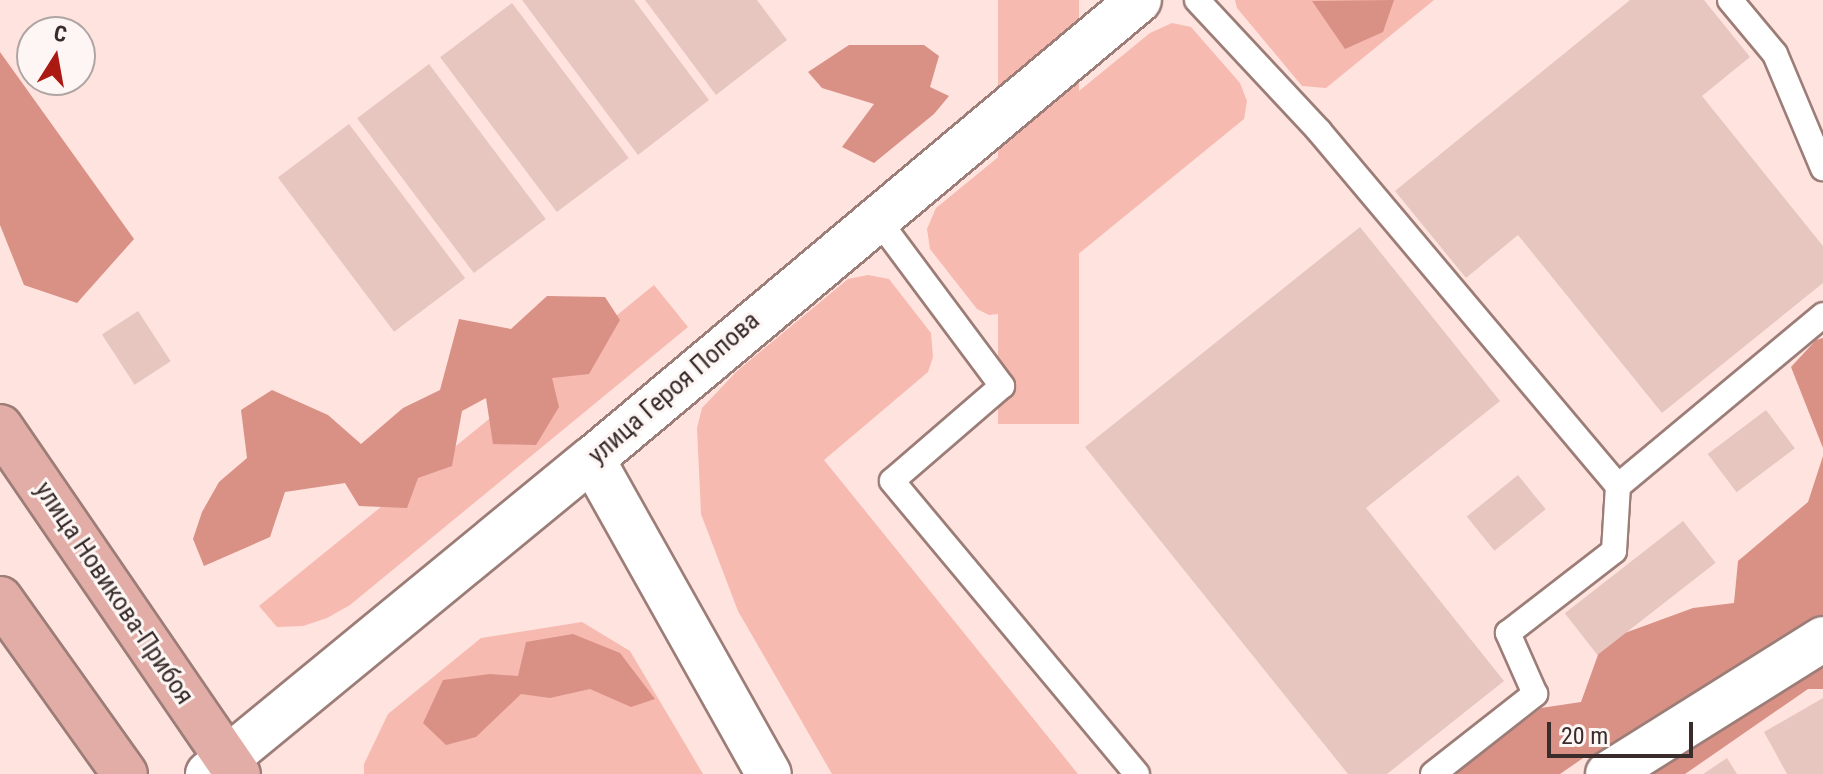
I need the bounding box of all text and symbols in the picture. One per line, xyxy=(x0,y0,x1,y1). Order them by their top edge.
north arrow xyxy=(16,16,96,96)
text: С xyxy=(52,20,69,47)
street label: улица Героя Попова xyxy=(582,305,766,471)
street label: улица Новикова-Прибоя xyxy=(28,476,200,710)
scale bar xyxy=(1551,706,1697,756)
text: 20 m xyxy=(1561,722,1608,750)

